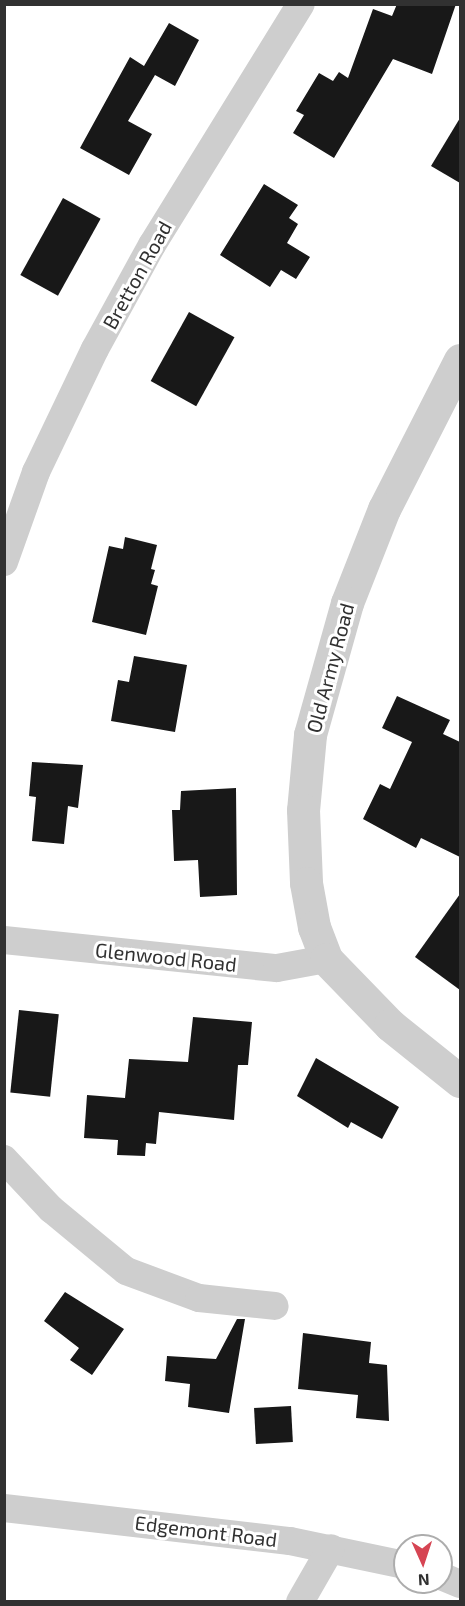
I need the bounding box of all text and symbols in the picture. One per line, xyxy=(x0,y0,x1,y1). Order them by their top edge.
street label: Bretton Road xyxy=(98,217,176,333)
street label: Old Army Road xyxy=(301,600,359,736)
street label: Glenwood Road xyxy=(94,938,238,976)
street label: Edgemont Road xyxy=(134,1510,278,1552)
north arrow xyxy=(393,1534,453,1594)
text: N xyxy=(418,1571,430,1590)

